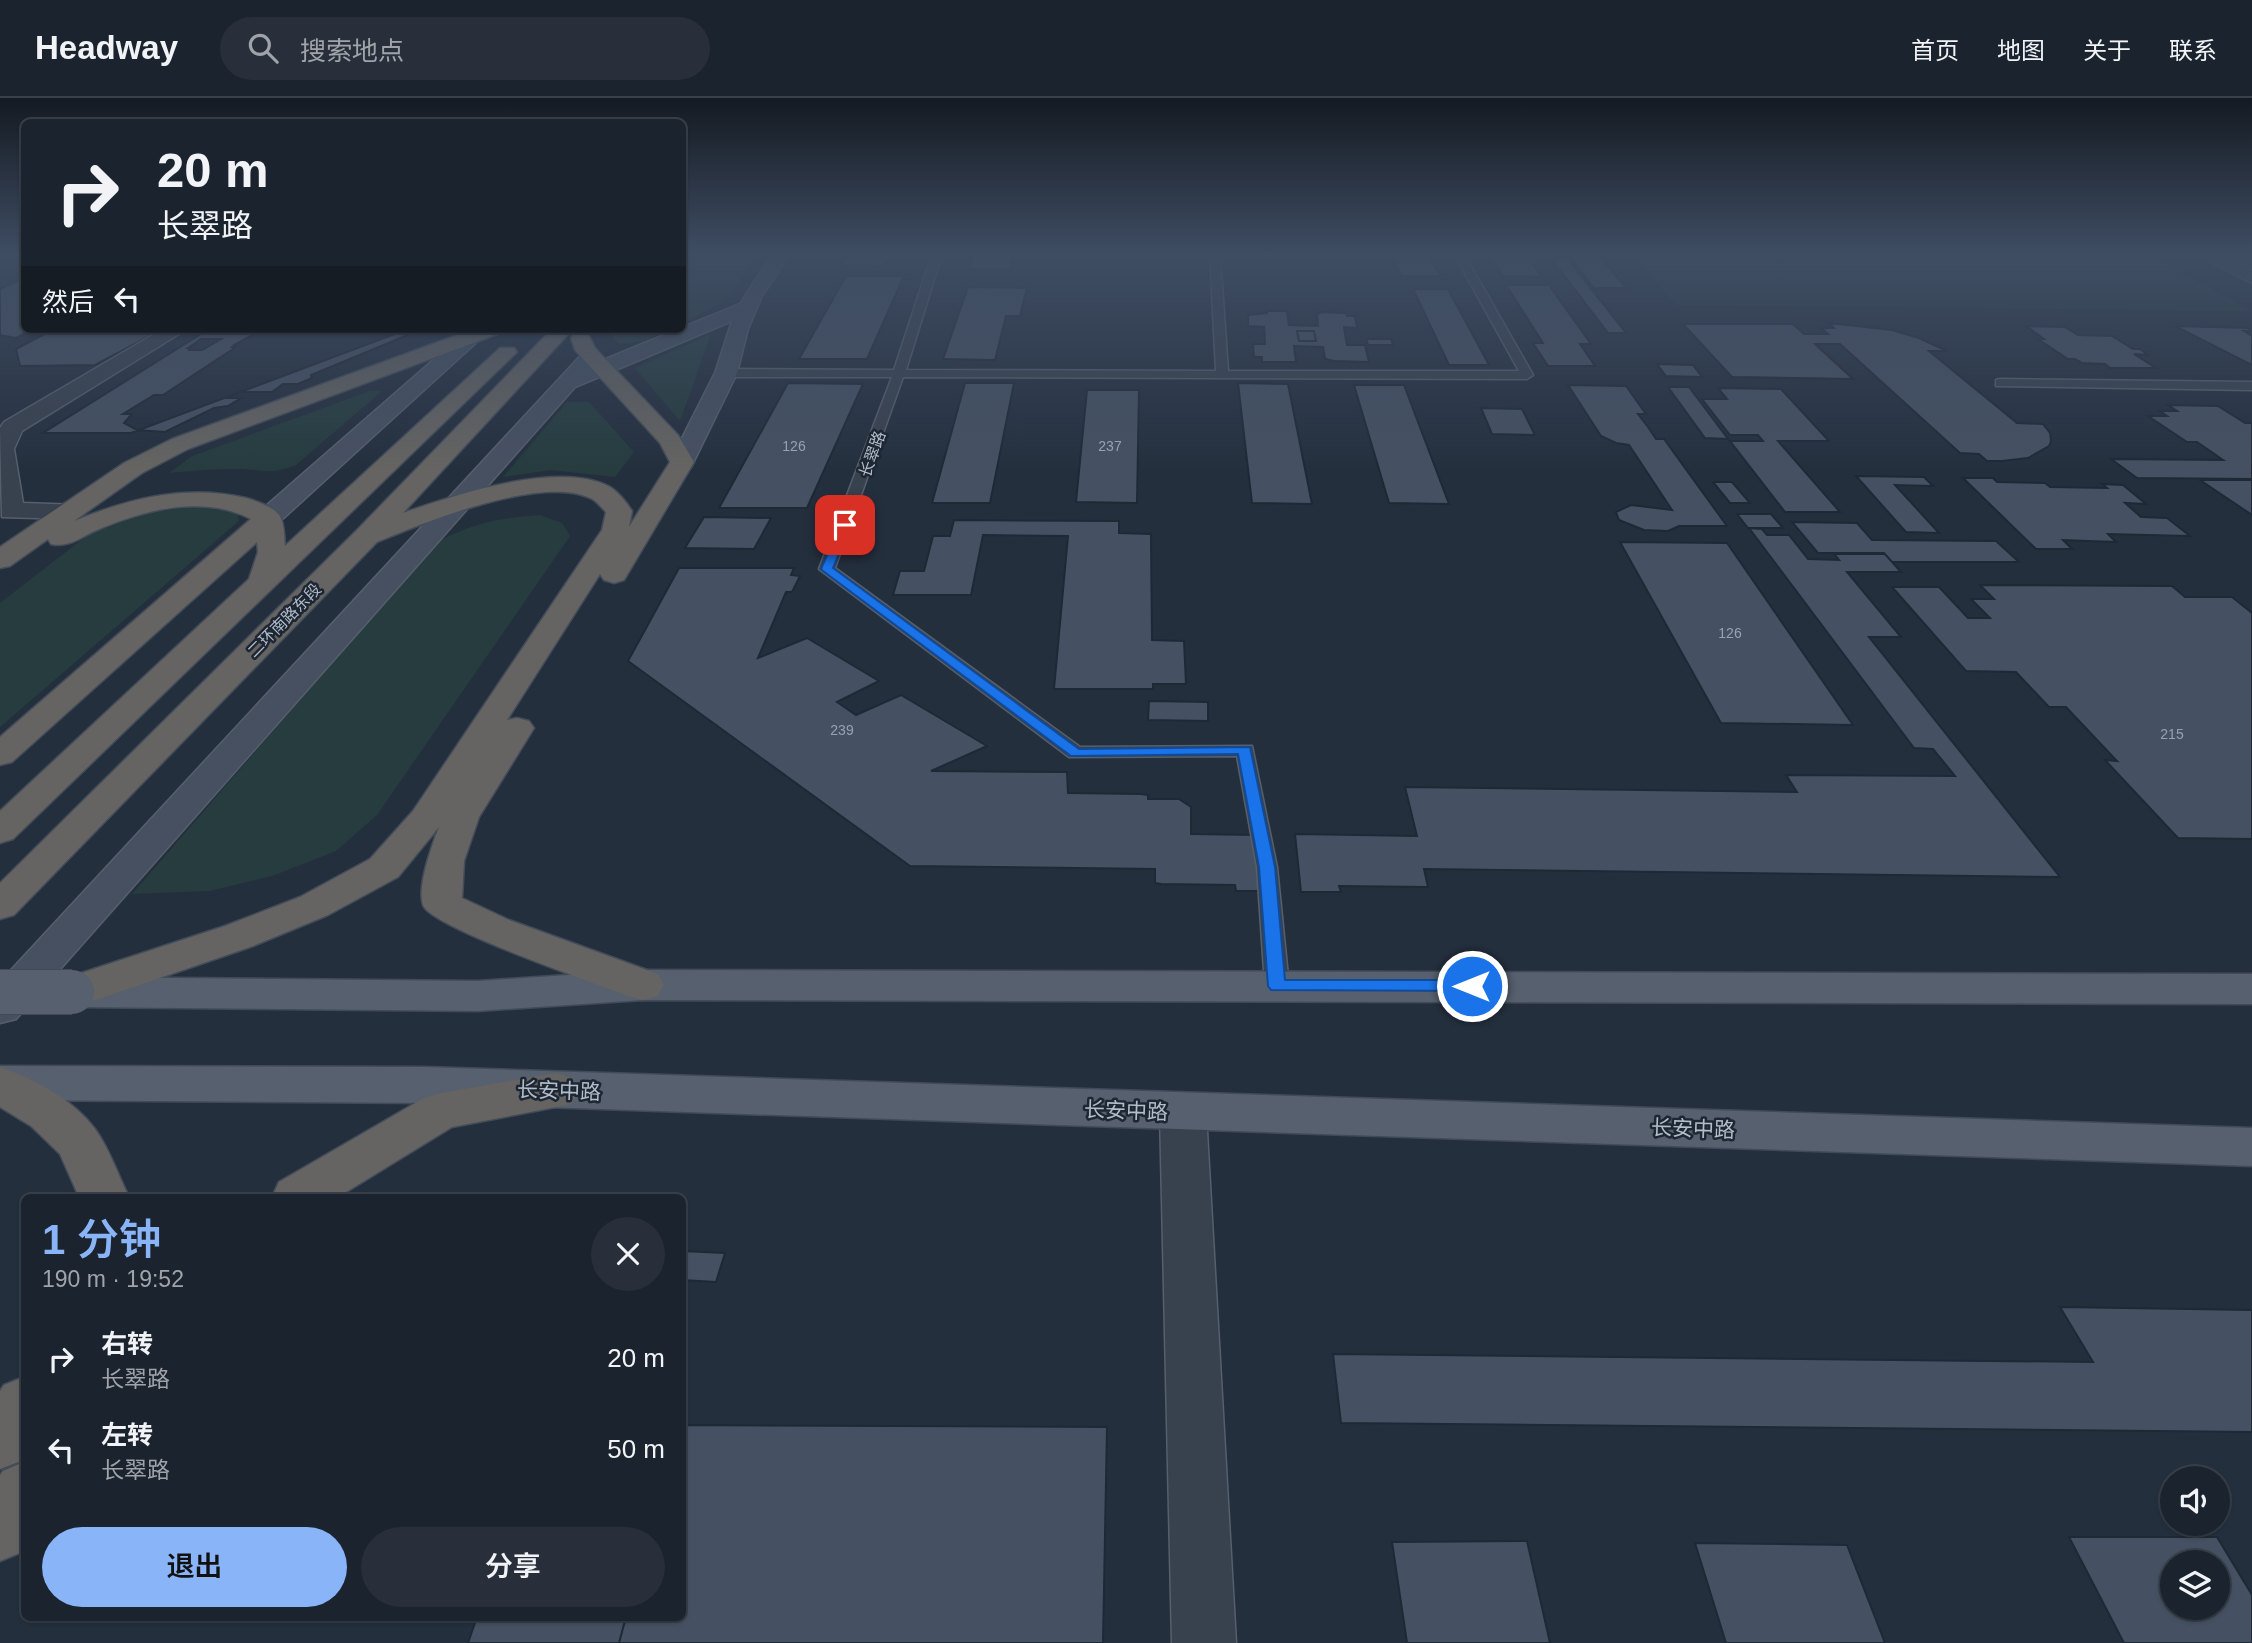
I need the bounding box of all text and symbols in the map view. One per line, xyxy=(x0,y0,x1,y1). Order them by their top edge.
search box xyxy=(220,17,710,80)
text: Headway xyxy=(35,29,178,66)
icon: search xyxy=(244,29,282,67)
text: 搜索地点 xyxy=(300,36,404,66)
text: 首页 xyxy=(1911,37,1959,64)
text: 地图 xyxy=(1997,37,2045,64)
text: 关于 xyxy=(2083,37,2131,64)
text: 联系 xyxy=(2169,37,2217,64)
text: 20 m xyxy=(157,143,269,197)
icon: right xyxy=(42,147,133,238)
text: 长翠路 xyxy=(157,208,253,244)
icon: left xyxy=(108,280,146,318)
text: 然后 xyxy=(42,287,94,317)
street label: 长翠路 xyxy=(856,429,889,480)
house number: 126 xyxy=(782,438,806,454)
house number: 237 xyxy=(1098,438,1122,454)
pin xyxy=(815,495,875,555)
icon: arrive xyxy=(826,506,864,544)
street label: 二环南路东段 xyxy=(244,580,324,660)
house number: 126 xyxy=(1718,625,1742,641)
house number: 239 xyxy=(830,722,854,738)
house number: 215 xyxy=(2160,726,2184,742)
position arrow xyxy=(1435,949,1509,1023)
street label: 长安中路 xyxy=(517,1078,601,1103)
street label: 长安中路 xyxy=(1084,1098,1168,1123)
street label: 长安中路 xyxy=(1651,1116,1735,1141)
text: 1 分钟 xyxy=(42,1216,161,1263)
button: close xyxy=(591,1217,665,1291)
text: 190 m · 19:52 xyxy=(42,1266,184,1292)
text: 右转 xyxy=(101,1329,153,1359)
icon: right xyxy=(42,1340,80,1378)
text: 20 m xyxy=(607,1343,665,1373)
text: 长翠路 xyxy=(101,1366,170,1392)
text: 左转 xyxy=(101,1420,153,1450)
icon: left xyxy=(42,1431,80,1469)
text: 50 m xyxy=(607,1434,665,1464)
text: 长翠路 xyxy=(101,1457,170,1483)
map controls xyxy=(2160,1466,2230,1620)
button: sound xyxy=(2160,1466,2230,1536)
button: 退出 xyxy=(42,1527,347,1607)
button: 分享 xyxy=(361,1527,665,1607)
button: layers xyxy=(2160,1550,2230,1620)

